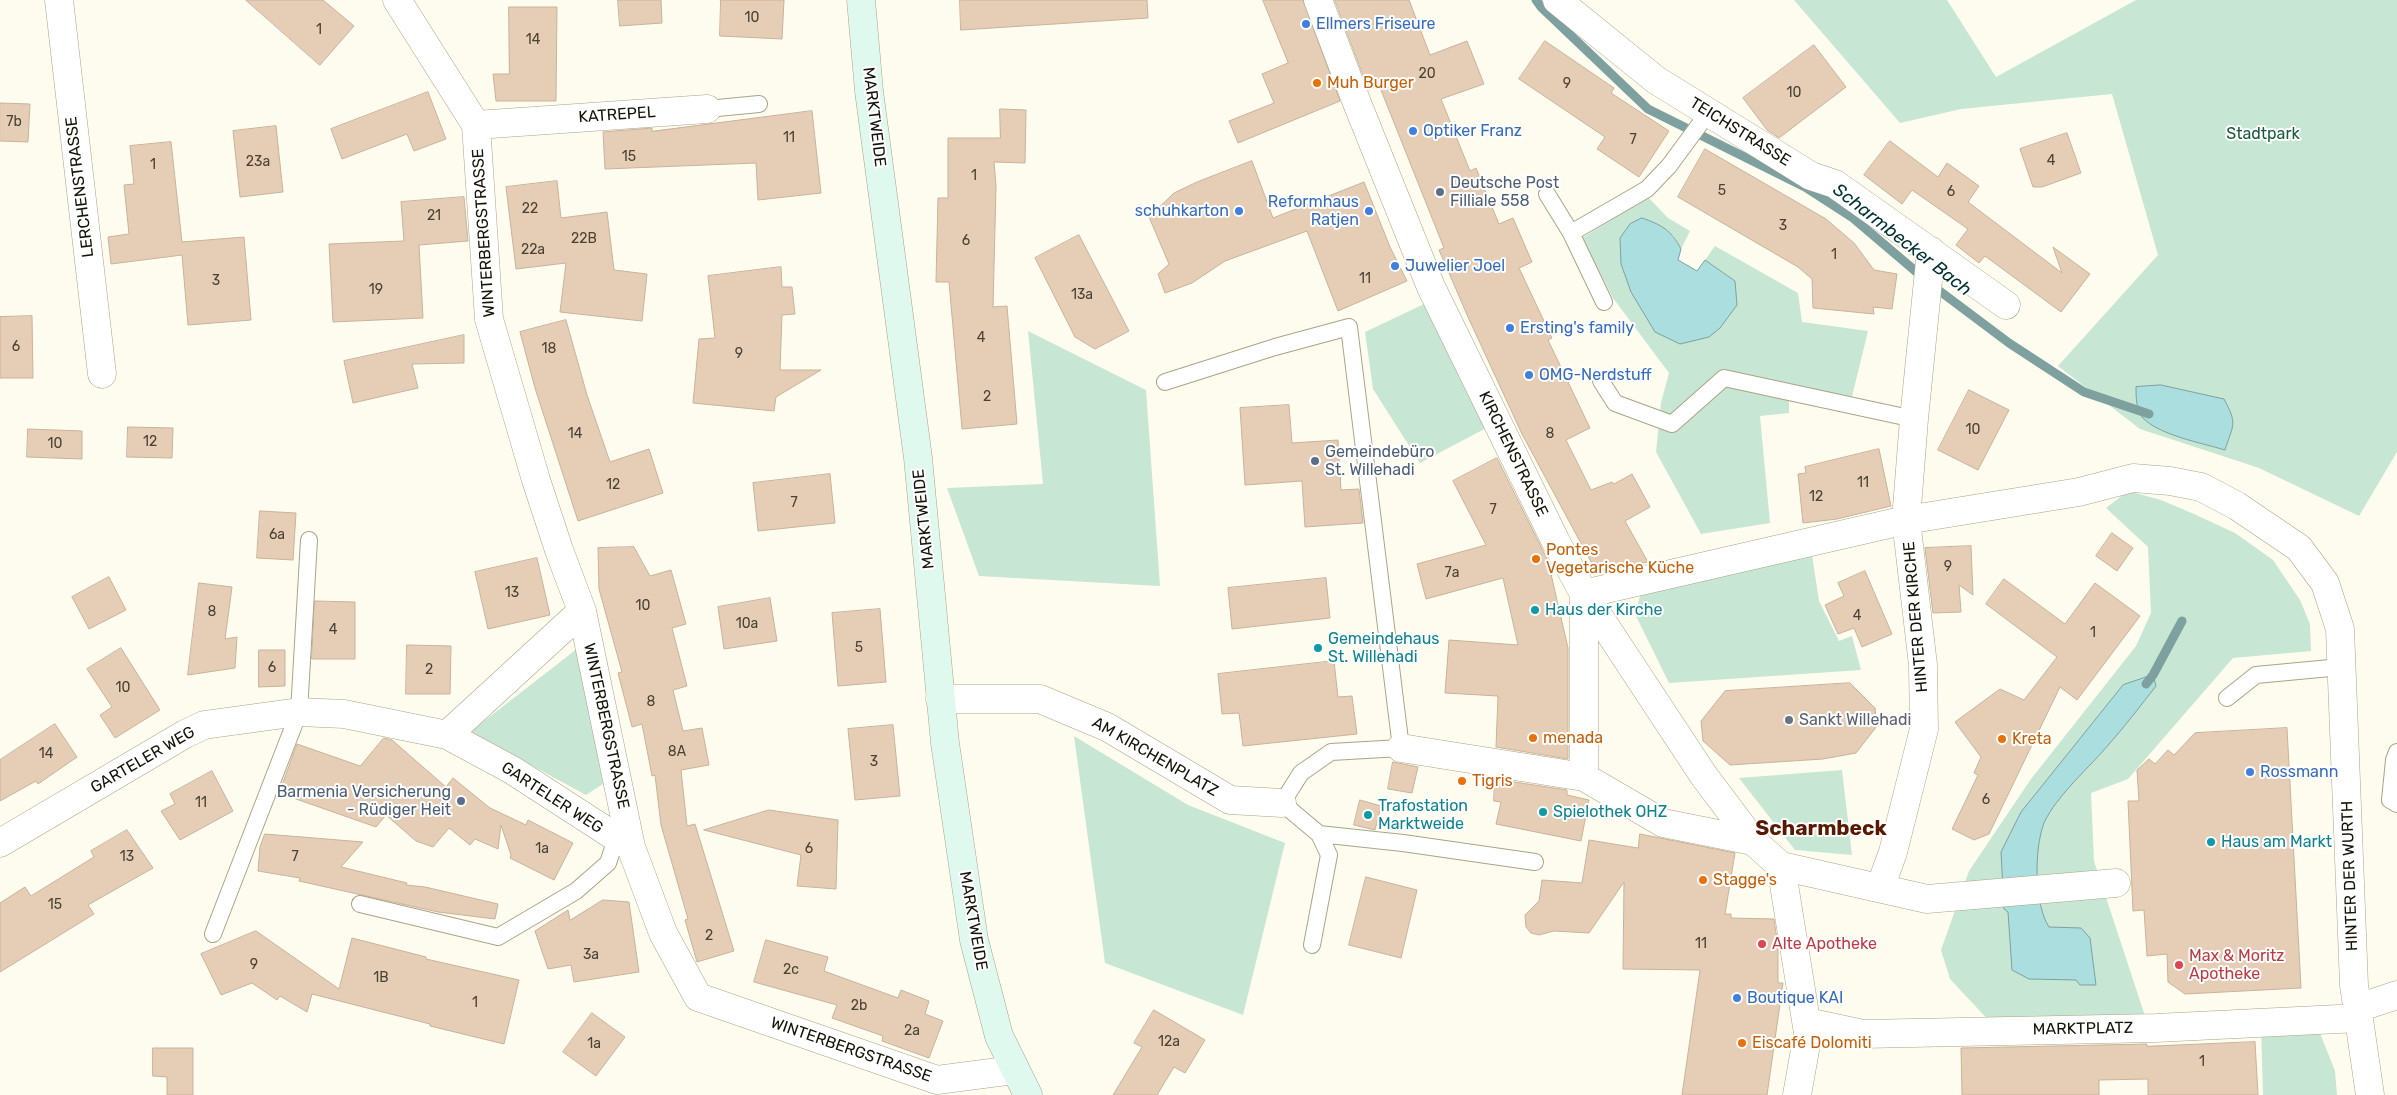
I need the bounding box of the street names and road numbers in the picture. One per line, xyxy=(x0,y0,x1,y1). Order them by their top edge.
street label: MARKTWEIDE xyxy=(858,66,890,168)
street label: TEICHSTRASSE xyxy=(1686,93,1794,171)
street label: KATREPEL xyxy=(578,103,656,127)
street label: LERCHENSTRASSE xyxy=(62,115,98,259)
street label: WINTERBERGSTRASSE xyxy=(469,148,499,318)
street label: KIRCHENSTRASSE xyxy=(1474,388,1552,520)
street label: MARKTWEIDE xyxy=(909,468,939,570)
street label: HINTER DER KIRCHE xyxy=(1900,541,1932,693)
street label: WINTERBERGSTRASSE xyxy=(579,641,633,811)
street label: AM KIRCHENPLATZ xyxy=(1089,713,1221,801)
street label: GARTELER WEG xyxy=(87,722,199,798)
street label: GARTELER WEG xyxy=(498,758,606,838)
street label: HINTER DER WURTH xyxy=(2338,800,2362,952)
street label: MARKTWEIDE xyxy=(955,870,991,972)
street label: WINTERBERGSTRASSE xyxy=(768,1013,934,1087)
street label: MARKTPLATZ xyxy=(2033,1019,2133,1039)

